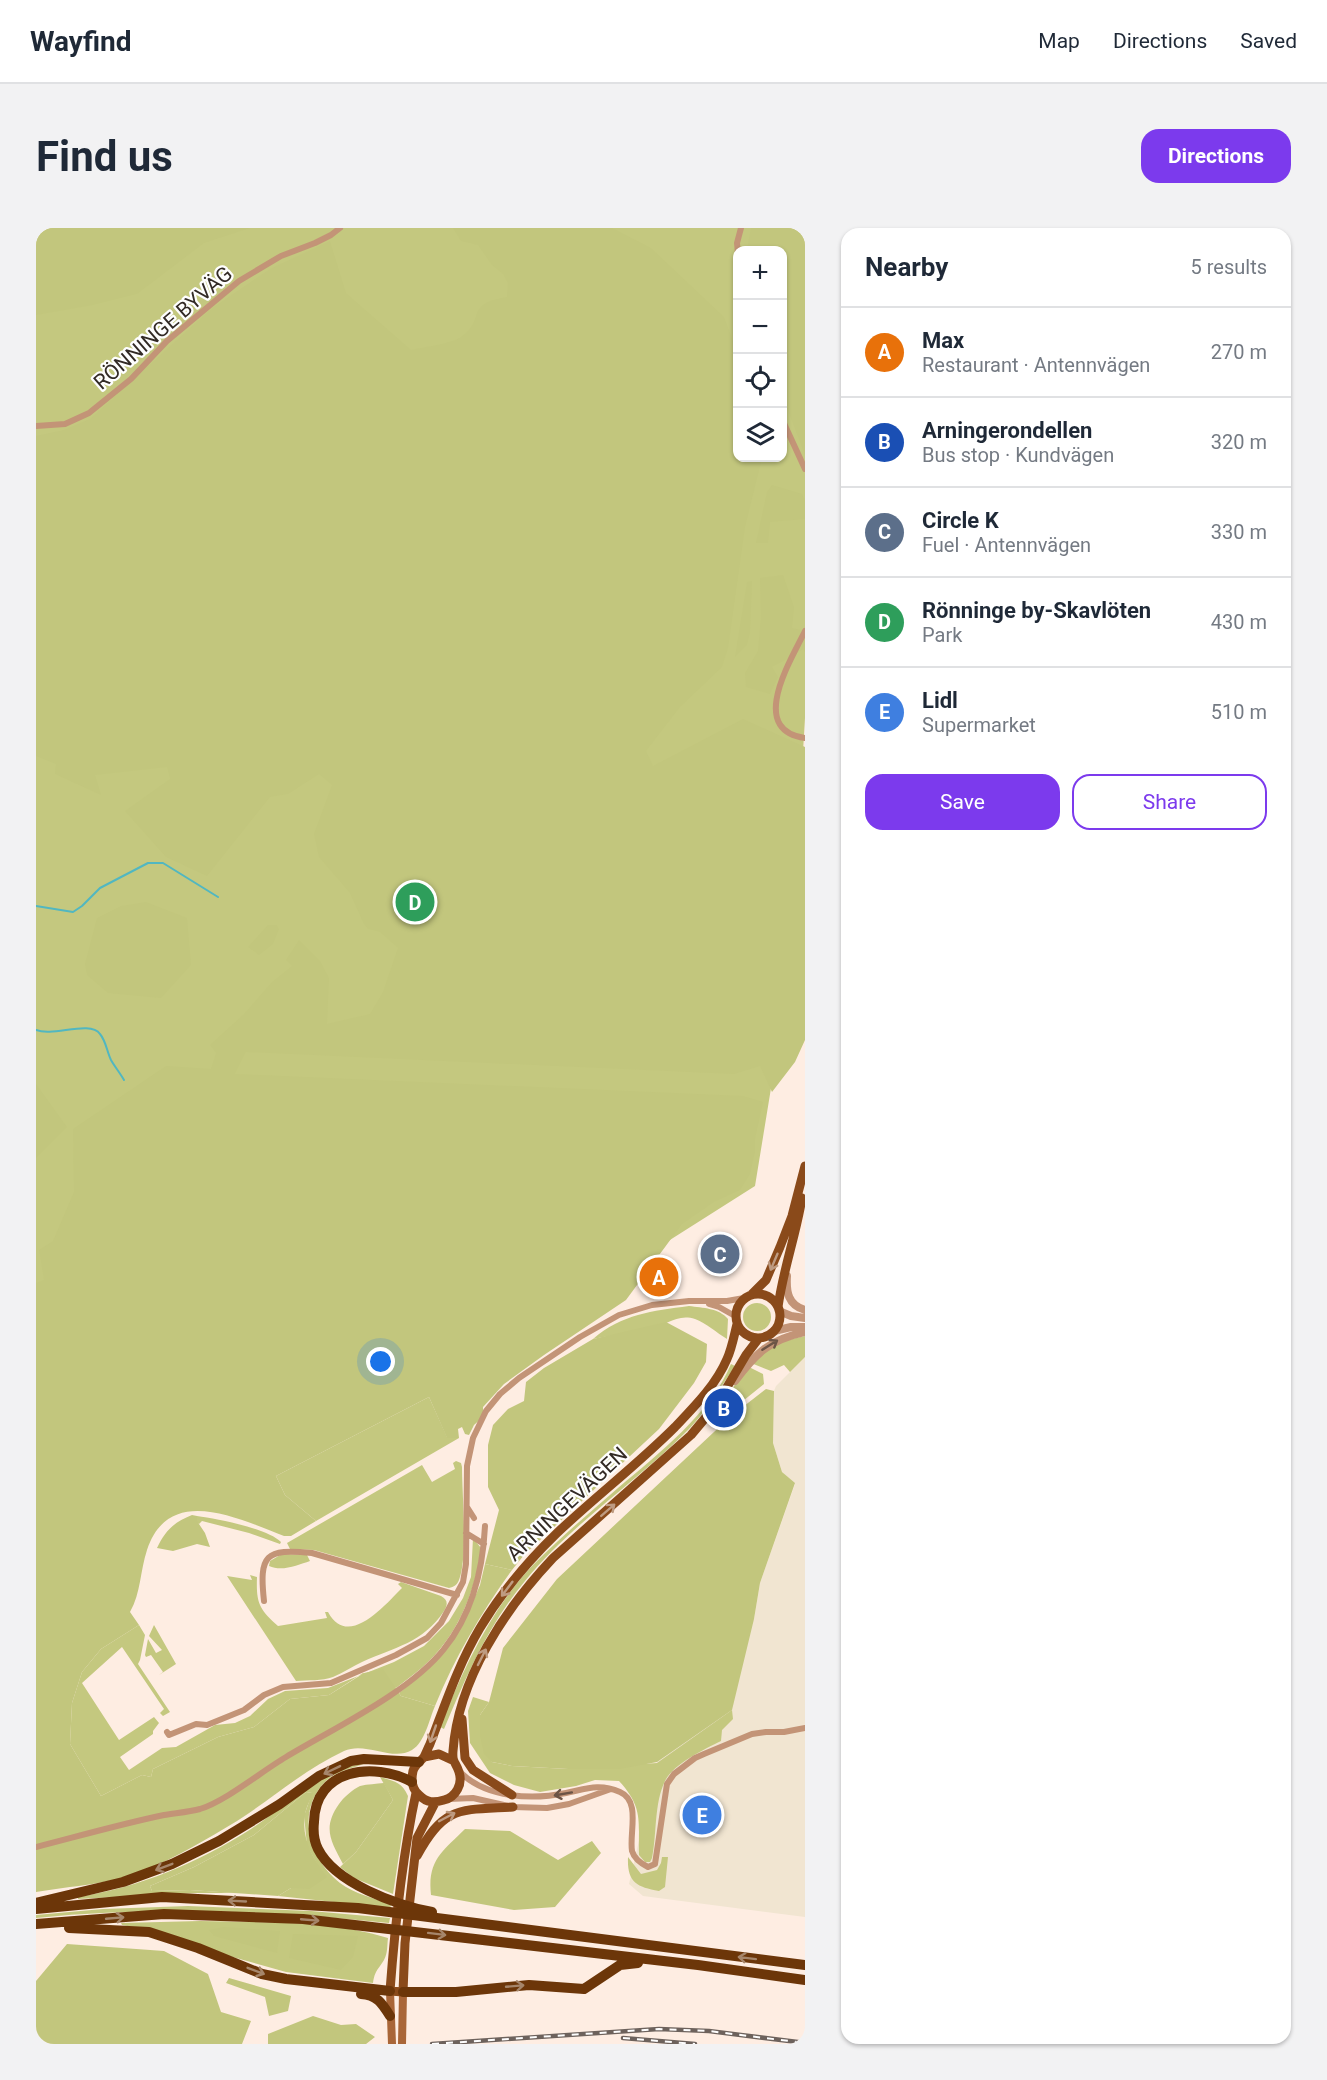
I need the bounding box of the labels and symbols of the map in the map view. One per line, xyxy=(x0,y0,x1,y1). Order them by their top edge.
street label: RÖNNINGE BYVÄG xyxy=(89,261,237,395)
pin: D xyxy=(396,880,434,924)
pin: C xyxy=(700,1232,740,1276)
one-way arrow xyxy=(768,1252,779,1271)
pin: A xyxy=(640,1254,678,1300)
one-way arrow xyxy=(761,1338,778,1350)
your location xyxy=(366,1347,395,1376)
pin: B xyxy=(704,1386,744,1430)
street label: ARNINGEVÄGEN xyxy=(502,1442,632,1566)
one-way arrow xyxy=(600,1503,615,1517)
one-way arrow xyxy=(500,1581,513,1597)
one-way arrow xyxy=(477,1648,488,1666)
one-way arrow xyxy=(427,1724,438,1743)
one-way arrow xyxy=(323,1764,341,1776)
one-way arrow xyxy=(553,1788,573,1799)
pin: E xyxy=(682,1792,722,1838)
one-way arrow xyxy=(438,1811,456,1822)
one-way arrow xyxy=(155,1862,173,1873)
one-way arrow xyxy=(227,1896,247,1907)
one-way arrow xyxy=(105,1912,125,1923)
one-way arrow xyxy=(299,1915,319,1926)
one-way arrow xyxy=(426,1928,446,1939)
one-way arrow xyxy=(738,1952,757,1963)
one-way arrow xyxy=(246,1966,264,1977)
one-way arrow xyxy=(504,1980,524,1991)

